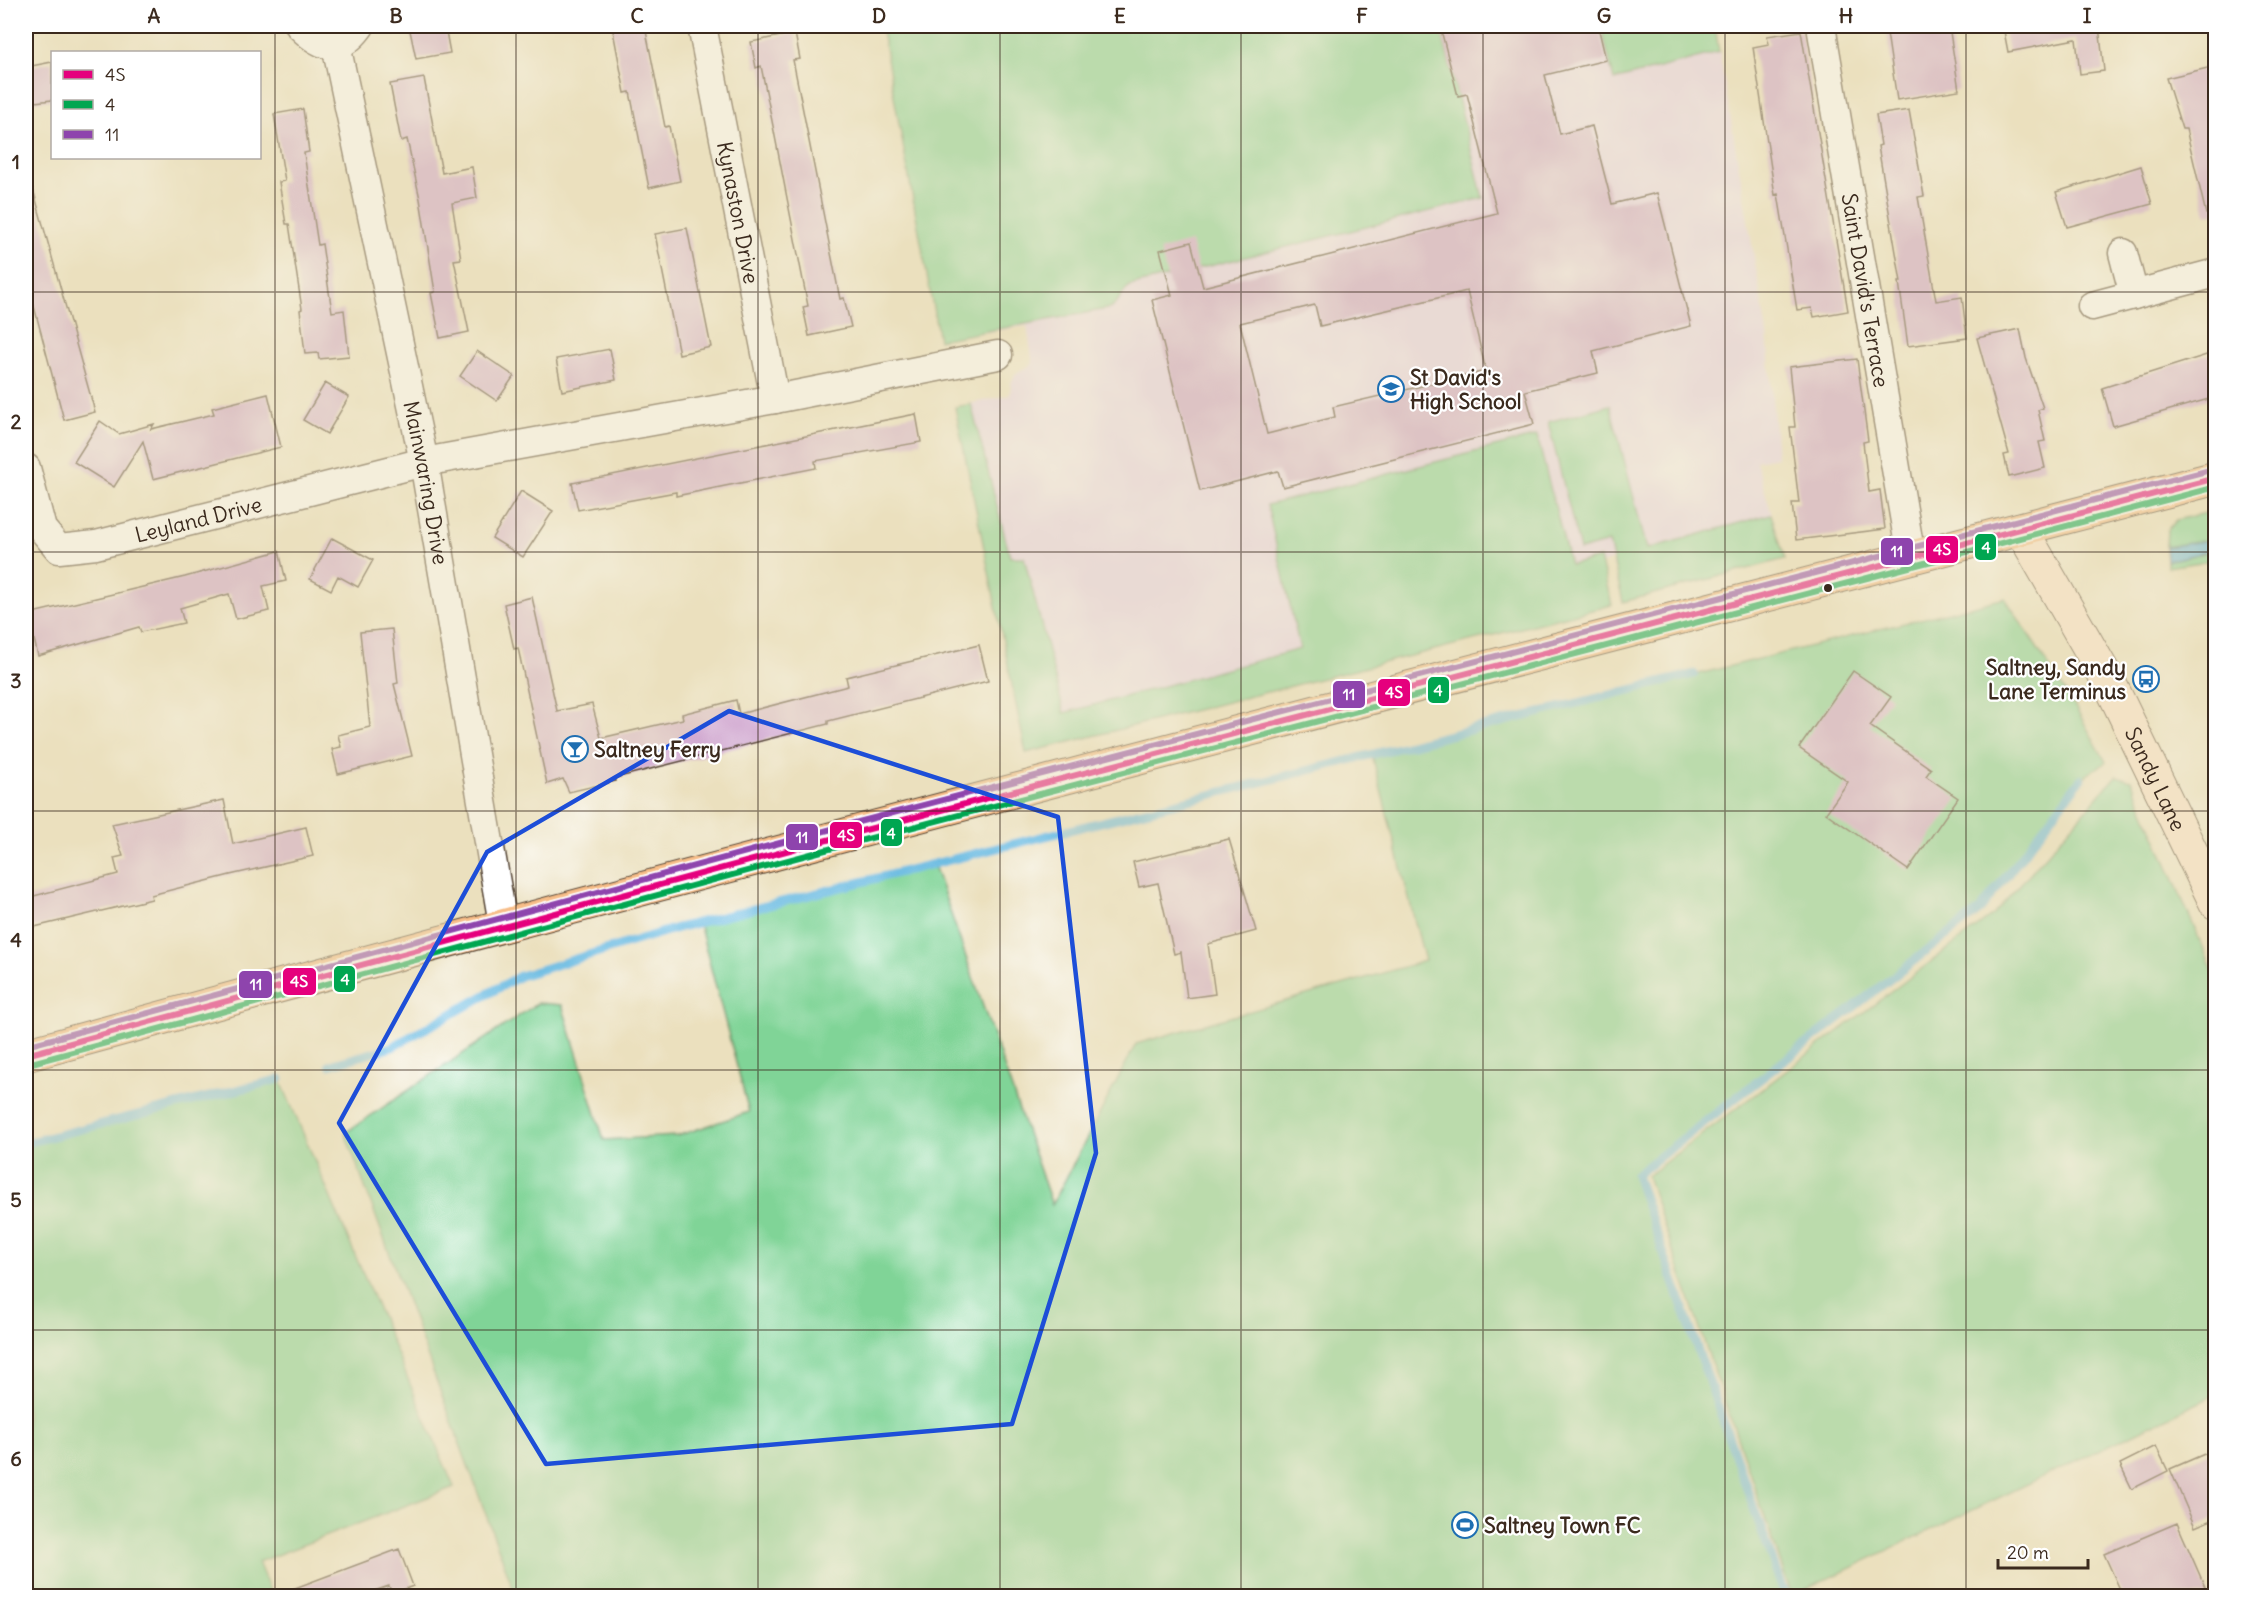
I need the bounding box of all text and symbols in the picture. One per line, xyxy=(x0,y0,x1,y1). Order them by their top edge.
text: A xyxy=(148,3,161,28)
text: B xyxy=(389,3,403,28)
text: C xyxy=(630,3,644,28)
text: D xyxy=(872,3,886,28)
text: E xyxy=(1114,3,1126,28)
text: F xyxy=(1356,3,1368,28)
text: G xyxy=(1597,3,1611,28)
text: H xyxy=(1839,3,1853,28)
text: I xyxy=(2083,3,2092,28)
legend xyxy=(51,51,261,159)
text: 4S xyxy=(105,63,125,86)
text: 4 xyxy=(105,93,115,116)
text: 11 xyxy=(105,123,119,146)
street label: Kynaston Drive xyxy=(711,139,766,286)
text: 1 xyxy=(12,149,20,174)
street label: Saint David's Terrace xyxy=(1836,191,1896,389)
place label: St David's High School xyxy=(1410,364,1521,415)
school or university icon: St David's High School xyxy=(1376,374,1406,404)
street label: Mainwaring Drive xyxy=(398,398,455,567)
text: 2 xyxy=(11,409,22,434)
street label: Leyland Drive xyxy=(132,490,265,548)
line badge: 4 xyxy=(1974,533,1997,561)
line badge: 4S xyxy=(1925,535,1959,564)
line badge: 11 xyxy=(1880,537,1914,566)
text: 4 xyxy=(1981,537,1991,557)
text: 4S xyxy=(1933,539,1951,559)
text: 11 xyxy=(1891,541,1903,561)
unlabelled marker xyxy=(1822,582,1834,594)
place label: Saltney, Sandy Lane Terminus xyxy=(1986,654,2126,705)
bus stop icon: Saltney, Sandy Lane Terminus xyxy=(2131,664,2161,694)
text: 3 xyxy=(10,668,22,693)
line badge: 4 xyxy=(1427,676,1450,704)
line badge: 4S xyxy=(1377,678,1411,707)
line badge: 11 xyxy=(1332,680,1366,709)
text: 4 xyxy=(1433,680,1443,700)
text: 4S xyxy=(1385,682,1403,702)
text: 11 xyxy=(1343,684,1355,704)
street label: Sandy Lane xyxy=(2119,722,2192,835)
bar icon: Saltney Ferry xyxy=(560,734,590,764)
place label: Saltney Ferry xyxy=(594,736,721,763)
line badge: 4 xyxy=(880,818,903,847)
line badge: 4S xyxy=(829,821,863,849)
line badge: 11 xyxy=(785,823,819,851)
text: 4 xyxy=(886,823,896,843)
text: 4S xyxy=(837,825,855,845)
text: 11 xyxy=(796,827,808,847)
text: 4 xyxy=(10,927,22,952)
line badge: 4 xyxy=(333,965,356,993)
line badge: 4S xyxy=(282,967,317,996)
text: 4 xyxy=(340,969,350,989)
line badge: 11 xyxy=(238,970,273,999)
text: 4S xyxy=(290,971,308,991)
text: 11 xyxy=(250,974,262,994)
text: 5 xyxy=(10,1187,22,1212)
text: 6 xyxy=(10,1446,22,1471)
sports icon: Saltney Town FC xyxy=(1450,1510,1480,1540)
place label: Saltney Town FC xyxy=(1484,1512,1641,1539)
scale bar xyxy=(1998,1532,2088,1570)
text: 20 m xyxy=(2007,1541,2049,1564)

